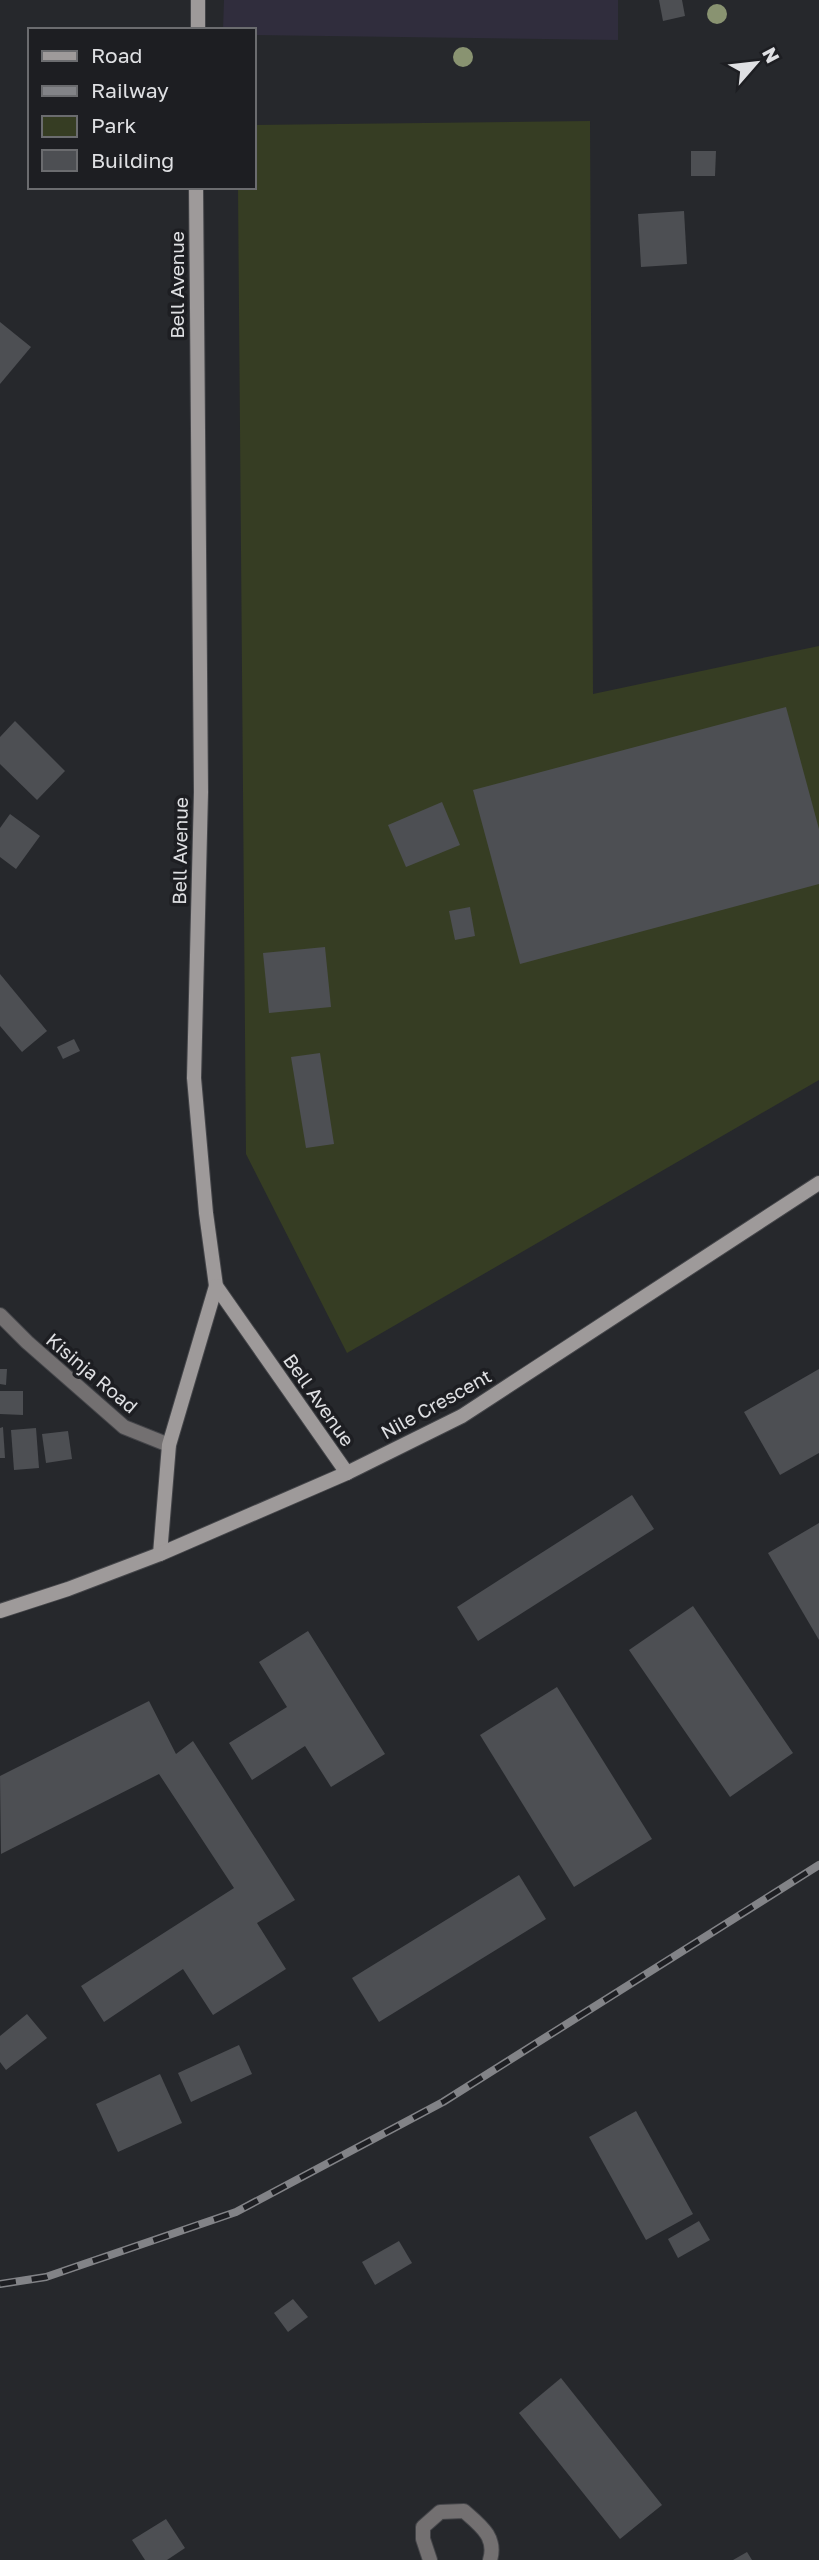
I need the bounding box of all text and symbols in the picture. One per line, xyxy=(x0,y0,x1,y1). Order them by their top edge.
legend xyxy=(28,28,256,189)
north arrow xyxy=(721,28,791,98)
text: Road xyxy=(91,42,142,68)
text: N xyxy=(758,43,785,67)
text: Railway xyxy=(91,77,169,103)
text: Park xyxy=(91,112,137,138)
text: Building xyxy=(91,147,174,173)
street label: Bell Avenue xyxy=(165,231,188,339)
street label: Bell Avenue xyxy=(167,797,192,905)
street label: Kisinja Road xyxy=(42,1328,143,1417)
street label: Bell Avenue xyxy=(279,1349,360,1450)
street label: Nile Crescent xyxy=(376,1364,495,1443)

